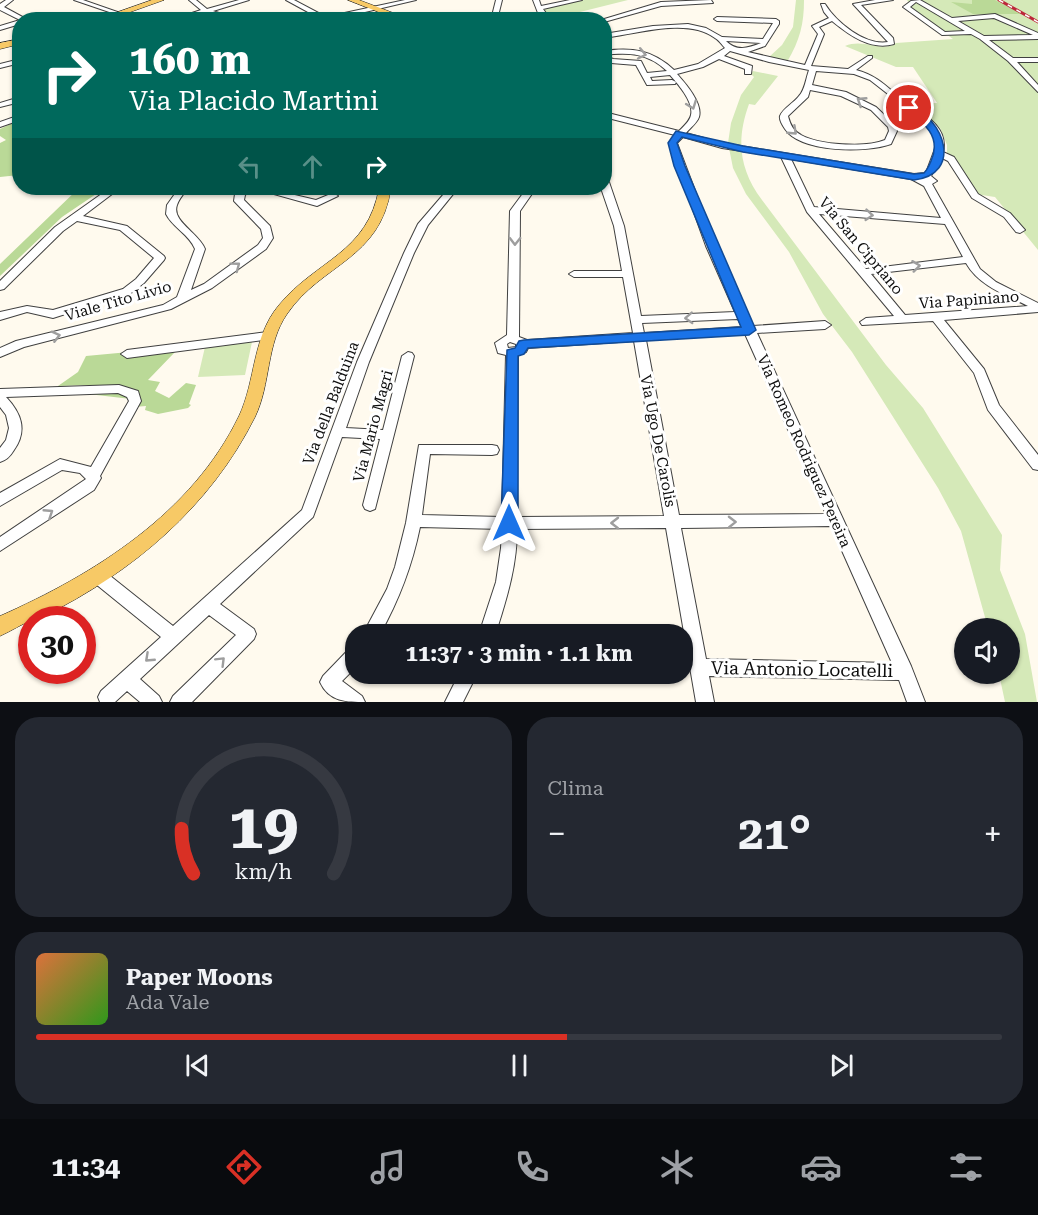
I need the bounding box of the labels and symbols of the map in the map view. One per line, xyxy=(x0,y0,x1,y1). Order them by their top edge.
one-way arrow xyxy=(637,47,647,60)
pin xyxy=(883,82,934,133)
one-way arrow xyxy=(856,97,867,108)
one-way arrow xyxy=(685,98,697,109)
one-way arrow xyxy=(787,124,797,135)
street label: Via San Cipriano xyxy=(815,194,907,298)
one-way arrow xyxy=(864,208,873,221)
one-way arrow xyxy=(508,236,521,245)
one-way arrow xyxy=(912,260,921,273)
one-way arrow xyxy=(229,263,240,274)
street label: Viale Tito Livio xyxy=(63,277,173,325)
street label: Via Papiniano xyxy=(918,288,1020,312)
one-way arrow xyxy=(685,311,694,324)
one-way arrow xyxy=(50,330,60,343)
street label: Via della Balduina xyxy=(299,339,363,467)
street label: Via Romeo Rodriguez Pereira xyxy=(753,352,855,550)
street label: Via Mario Magri xyxy=(349,368,397,484)
street label: Via Ugo De Carolis xyxy=(636,373,680,509)
position arrow xyxy=(477,491,541,555)
one-way arrow xyxy=(42,509,53,520)
one-way arrow xyxy=(728,515,737,528)
one-way arrow xyxy=(611,517,620,529)
speed limit sign: 30 xyxy=(18,606,96,684)
one-way arrow xyxy=(146,651,156,662)
one-way arrow xyxy=(214,657,225,667)
street label: Via Antonio Locatelli xyxy=(711,657,894,681)

